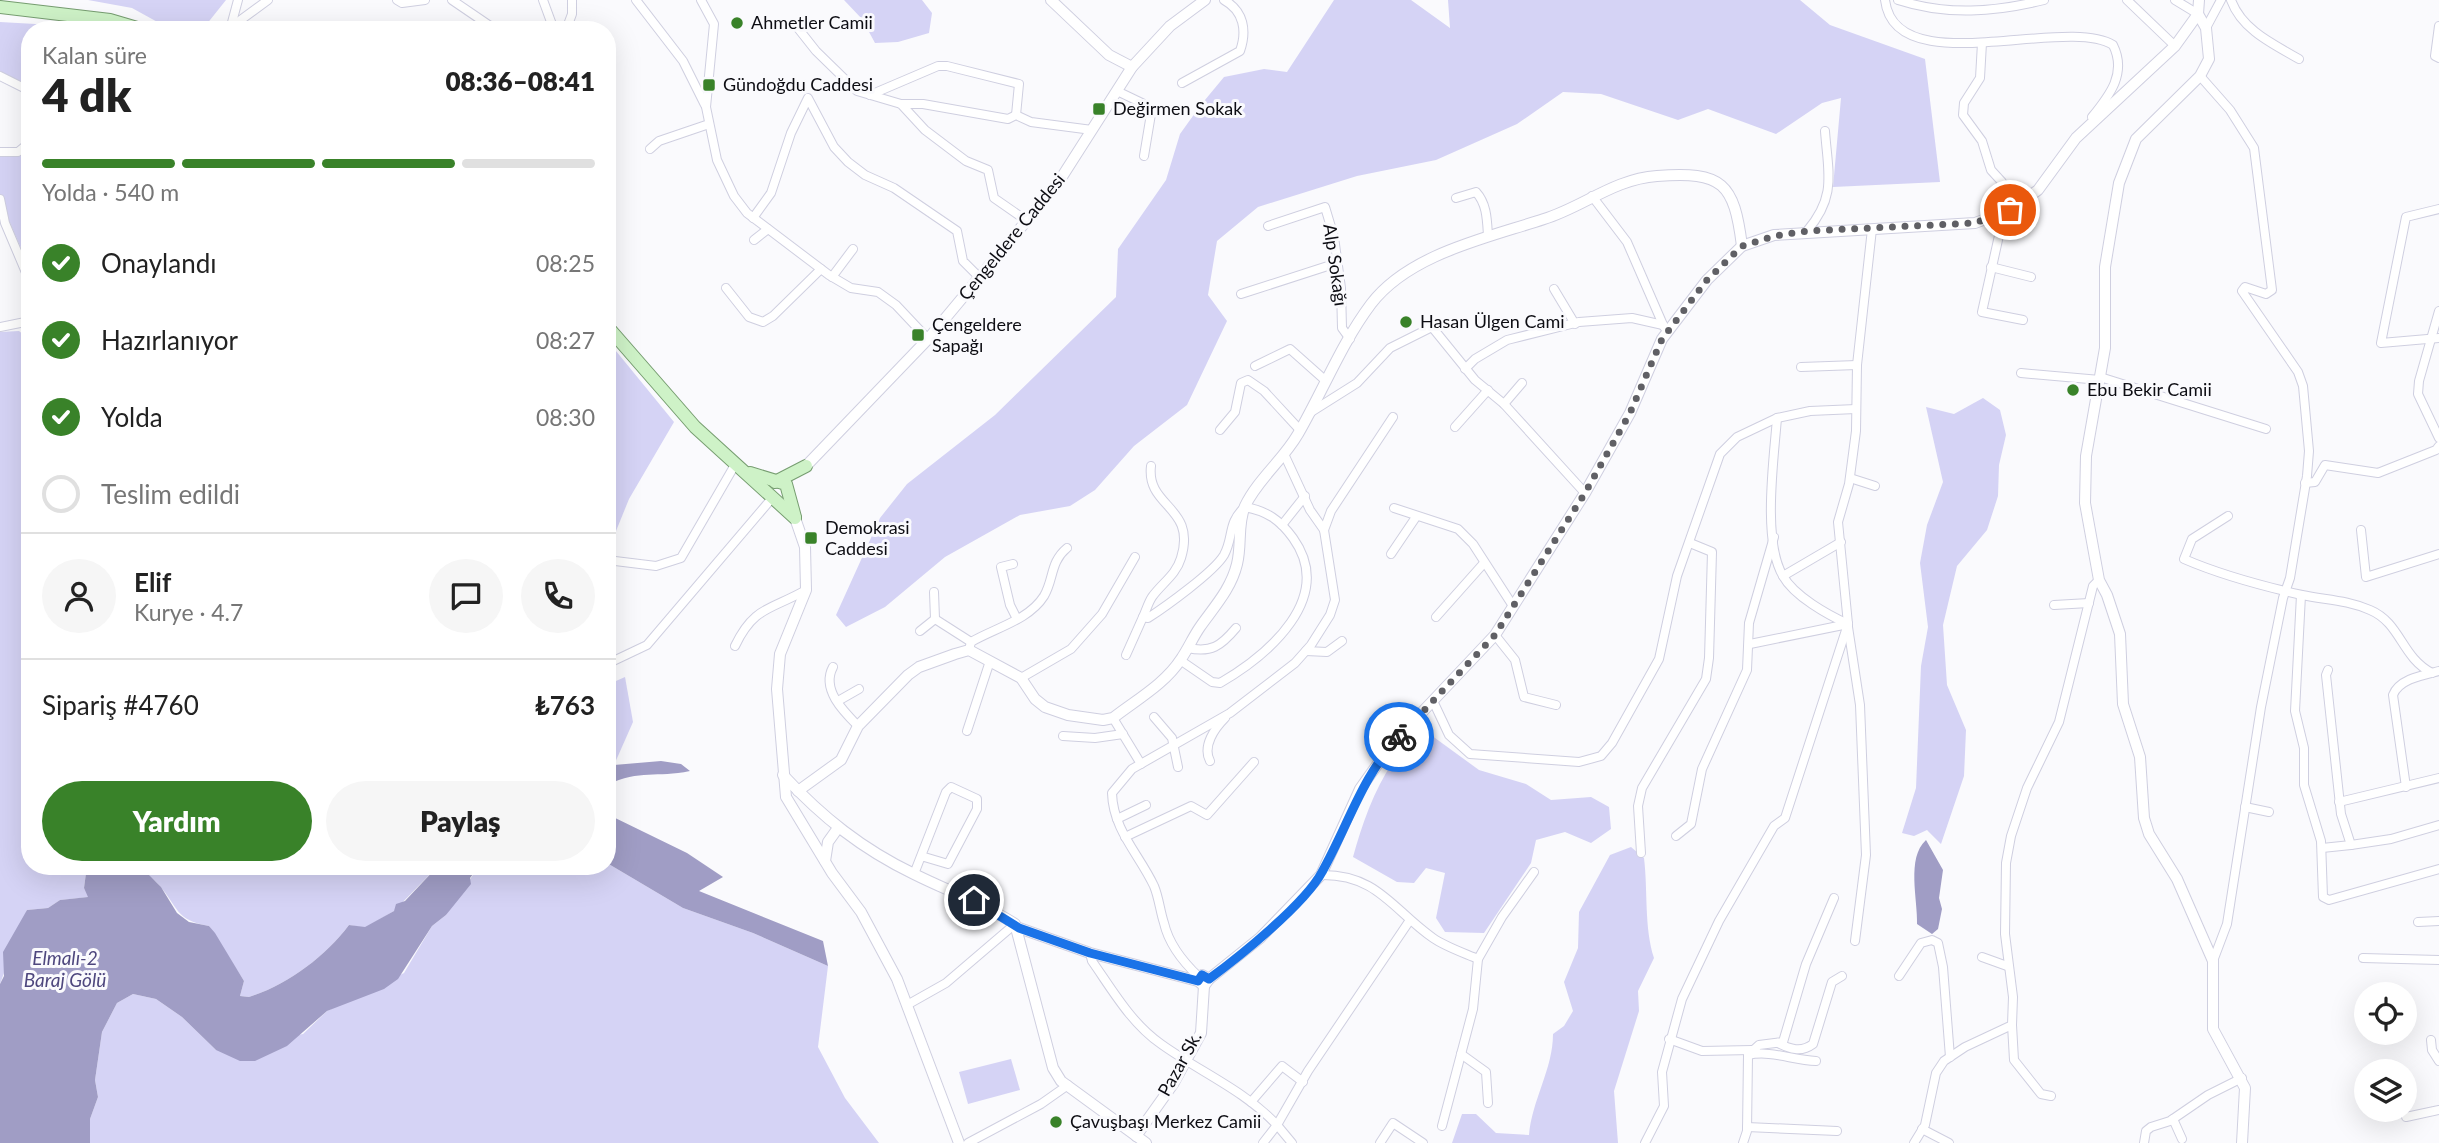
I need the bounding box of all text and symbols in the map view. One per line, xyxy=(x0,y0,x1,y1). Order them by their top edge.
place label: Ahmetler Camii xyxy=(751,11,873,33)
marker: Ahmetler Camii xyxy=(729,15,745,31)
text: Kalan süre xyxy=(42,41,147,69)
text: 08:36–08:41 xyxy=(445,65,595,97)
text: 4 dk xyxy=(42,67,131,122)
place label: Gündoğdu Caddesi xyxy=(723,73,873,95)
marker: Gündoğdu Caddesi xyxy=(701,77,717,93)
place label: Değirmen Sokak xyxy=(1113,97,1243,119)
marker: Değirmen Sokak xyxy=(1091,101,1107,117)
street label: Çengeldere Caddesi xyxy=(953,168,1069,304)
text: Yolda · 540 m xyxy=(42,178,179,206)
pin xyxy=(1980,180,2040,240)
icon: bag xyxy=(1991,191,2029,229)
street label: Alp Sokağı xyxy=(1319,222,1353,307)
icon: check xyxy=(42,244,80,282)
text: Onaylandı xyxy=(101,247,216,279)
text: 08:25 xyxy=(536,249,595,277)
place label: Hasan Ülgen Cami xyxy=(1420,310,1565,332)
place label: Çengeldere Sapağı xyxy=(932,313,1022,356)
marker: Hasan Ülgen Cami xyxy=(1398,314,1414,330)
icon: check xyxy=(42,321,80,359)
text: Hazırlanıyor xyxy=(101,324,238,356)
text: 08:27 xyxy=(536,326,595,354)
marker: Çengeldere Sapağı xyxy=(910,327,926,343)
place label: Ebu Bekir Camii xyxy=(2087,378,2212,400)
marker: Ebu Bekir Camii xyxy=(2065,382,2081,398)
icon: check xyxy=(42,398,80,436)
text: Yolda xyxy=(101,401,163,433)
text: 08:30 xyxy=(536,403,595,431)
text: Teslim edildi xyxy=(101,478,240,510)
place label: Demokrasi Caddesi xyxy=(825,516,910,559)
marker: Demokrasi Caddesi xyxy=(803,530,819,546)
button: person xyxy=(42,559,116,633)
button: chat xyxy=(429,559,503,633)
button: phone xyxy=(521,559,595,633)
text: Elif xyxy=(134,566,171,598)
text: Kurye · 4.7 xyxy=(134,598,243,626)
text: Sipariş #4760 xyxy=(42,689,199,721)
text: ₺763 xyxy=(535,689,595,721)
courier xyxy=(1364,702,1434,772)
icon: bike xyxy=(1380,718,1418,756)
button: Yardım xyxy=(42,781,312,861)
button: Paylaş xyxy=(326,781,595,861)
pin xyxy=(944,870,1004,930)
icon: home xyxy=(955,881,993,919)
water label: Elmalı-2 Baraj Gölü xyxy=(24,946,106,991)
map controls xyxy=(2354,982,2417,1122)
button: locate xyxy=(2354,982,2417,1045)
street label: Pazar Sk. xyxy=(1152,1027,1206,1100)
button: layers xyxy=(2354,1059,2417,1122)
place label: Çavuşbaşı Merkez Camii xyxy=(1070,1110,1261,1132)
marker: Çavuşbaşı Merkez Camii xyxy=(1048,1114,1064,1130)

